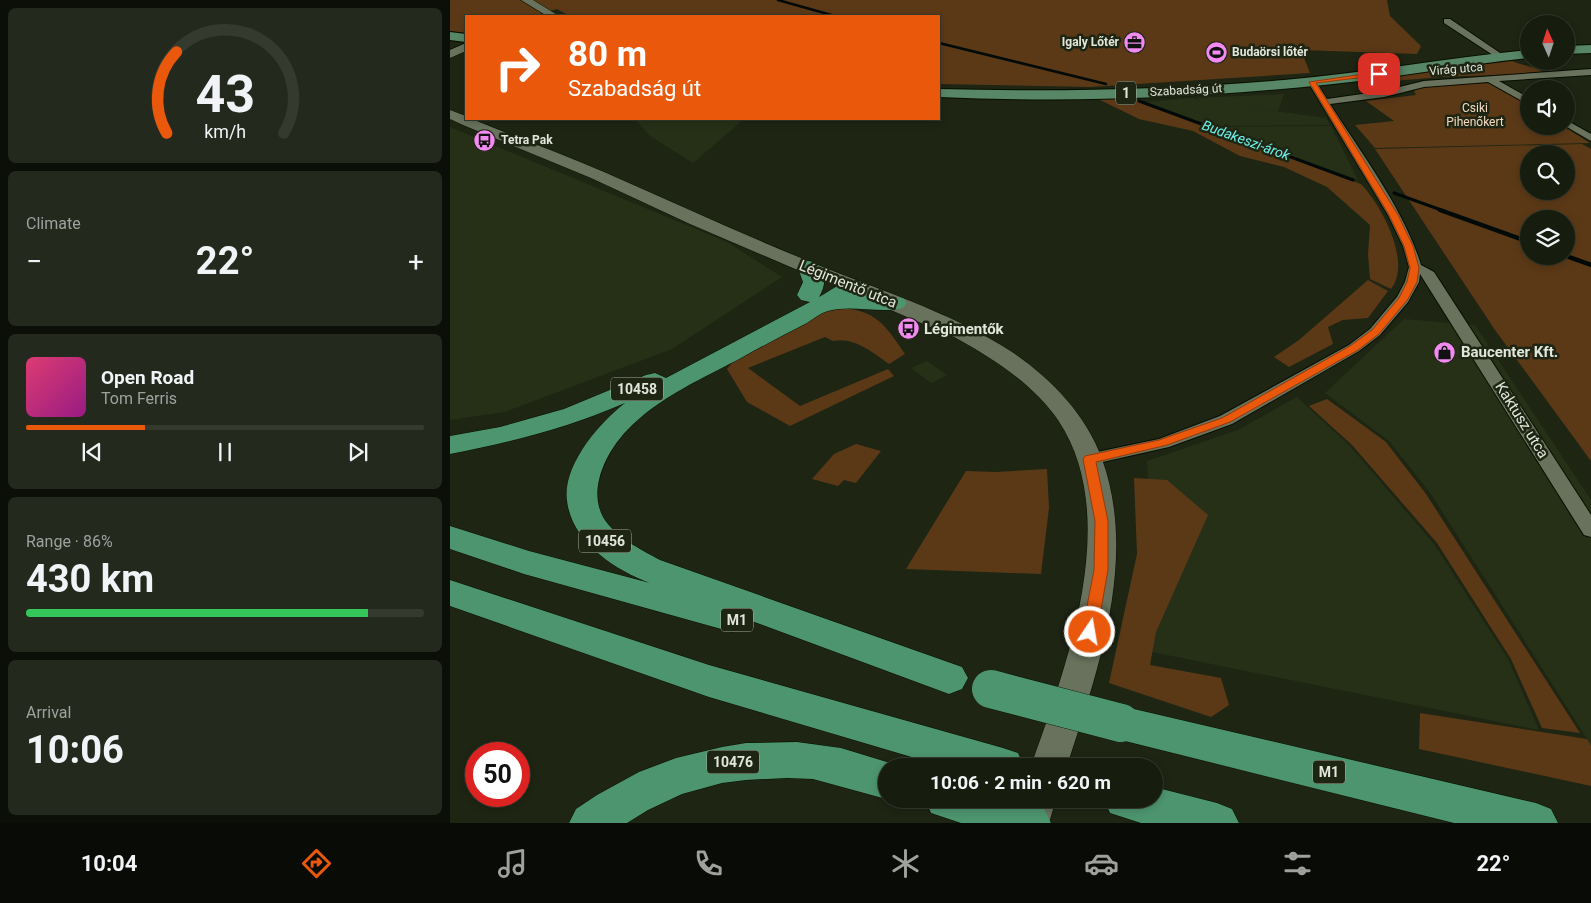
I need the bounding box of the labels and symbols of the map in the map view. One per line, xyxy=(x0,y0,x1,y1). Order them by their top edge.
north arrow xyxy=(1520,15,1575,70)
office icon: Igaly Lőtér xyxy=(1123,30,1147,54)
place label: Igaly Lőtér xyxy=(1062,35,1120,49)
sports icon: Budaörsi lőtér xyxy=(1204,40,1228,64)
place label: Budaörsi lőtér xyxy=(1232,45,1309,59)
pin xyxy=(1358,53,1400,95)
street label: Virág utca xyxy=(1429,60,1483,78)
street label: Szabadság út xyxy=(1149,81,1223,99)
road number: 1 xyxy=(1116,82,1136,105)
park label: Csiki Pihenőkert xyxy=(1446,101,1504,129)
water label: Budakeszi-árok xyxy=(1200,117,1293,164)
bus stop icon: Tetra Pak xyxy=(473,128,497,152)
place label: Tetra Pak xyxy=(501,133,553,147)
street label: Légimentő utca xyxy=(797,256,899,312)
bus stop icon: Légimentők xyxy=(896,317,920,341)
place label: Légimentők xyxy=(924,320,1005,338)
shop icon: Baucenter Kft. xyxy=(1433,340,1457,364)
place label: Baucenter Kft. xyxy=(1461,343,1558,361)
road number: 10458 xyxy=(611,378,663,400)
street label: Kaktusz utca xyxy=(1491,379,1553,461)
road number: 10456 xyxy=(579,530,631,552)
position arrow xyxy=(1063,605,1115,657)
road number: M1 xyxy=(721,608,753,632)
speed limit sign: 50 xyxy=(465,742,530,807)
road number: 10476 xyxy=(707,750,759,774)
road number: M1 xyxy=(1313,760,1345,784)

